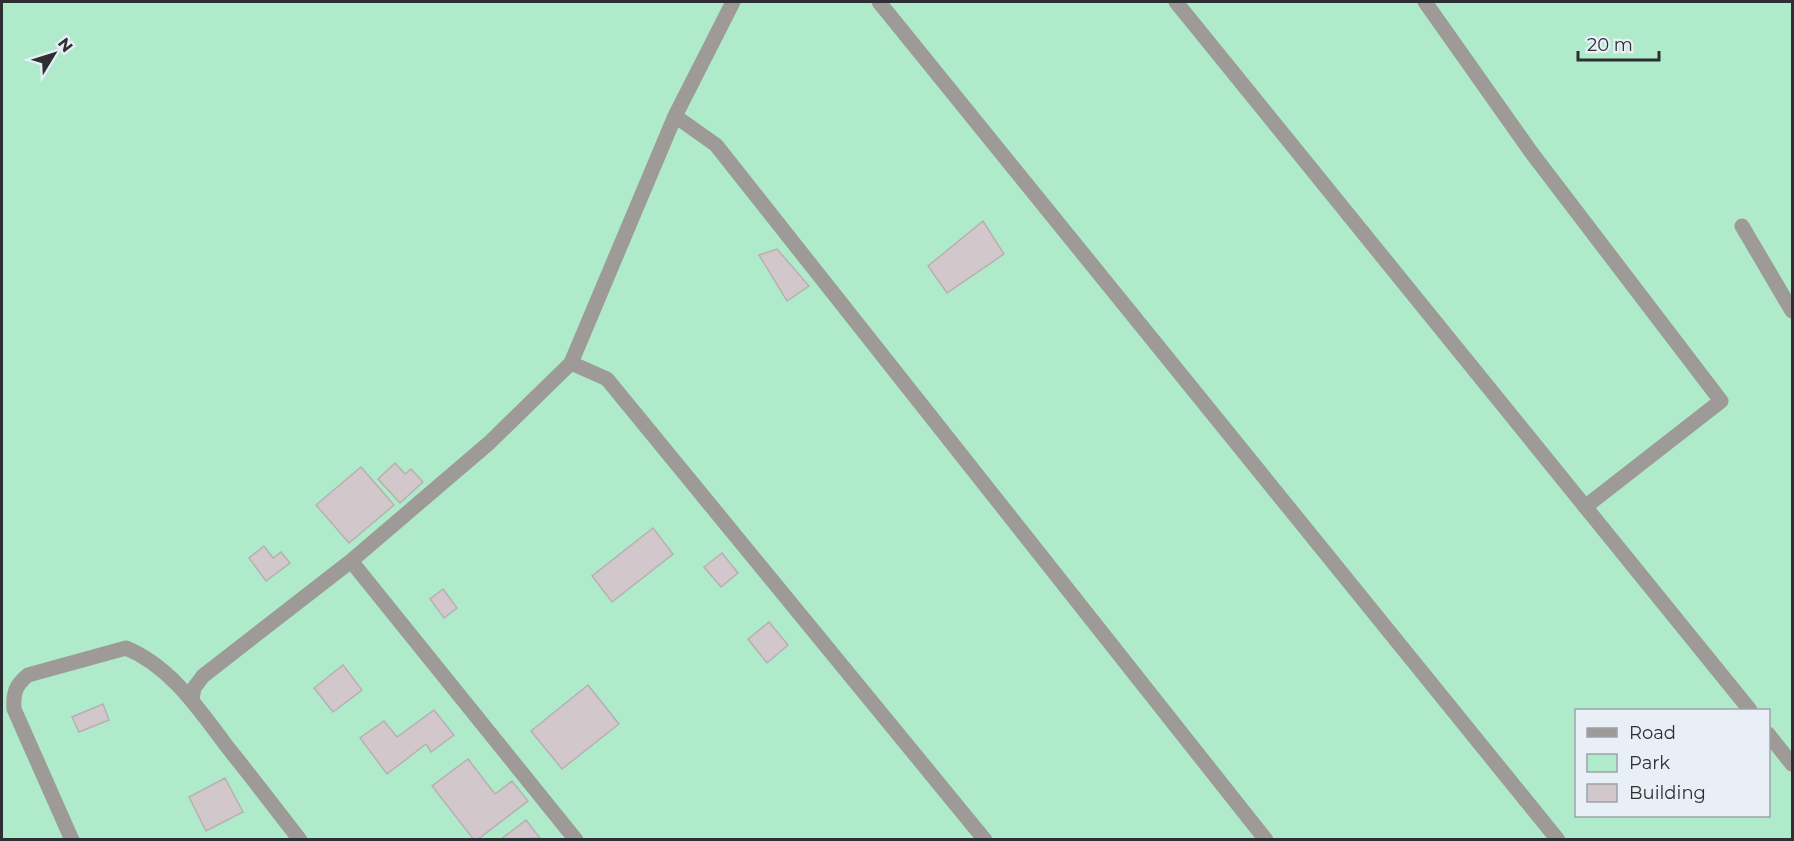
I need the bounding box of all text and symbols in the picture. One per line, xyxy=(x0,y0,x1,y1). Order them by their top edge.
north arrow xyxy=(24,24,84,84)
scale bar xyxy=(1578,24,1659,62)
text: N xyxy=(54,34,77,56)
text: 20 m xyxy=(1587,34,1633,56)
legend xyxy=(1575,709,1770,817)
text: Road xyxy=(1629,722,1676,744)
text: Park xyxy=(1629,752,1670,774)
text: Building xyxy=(1629,782,1706,804)

